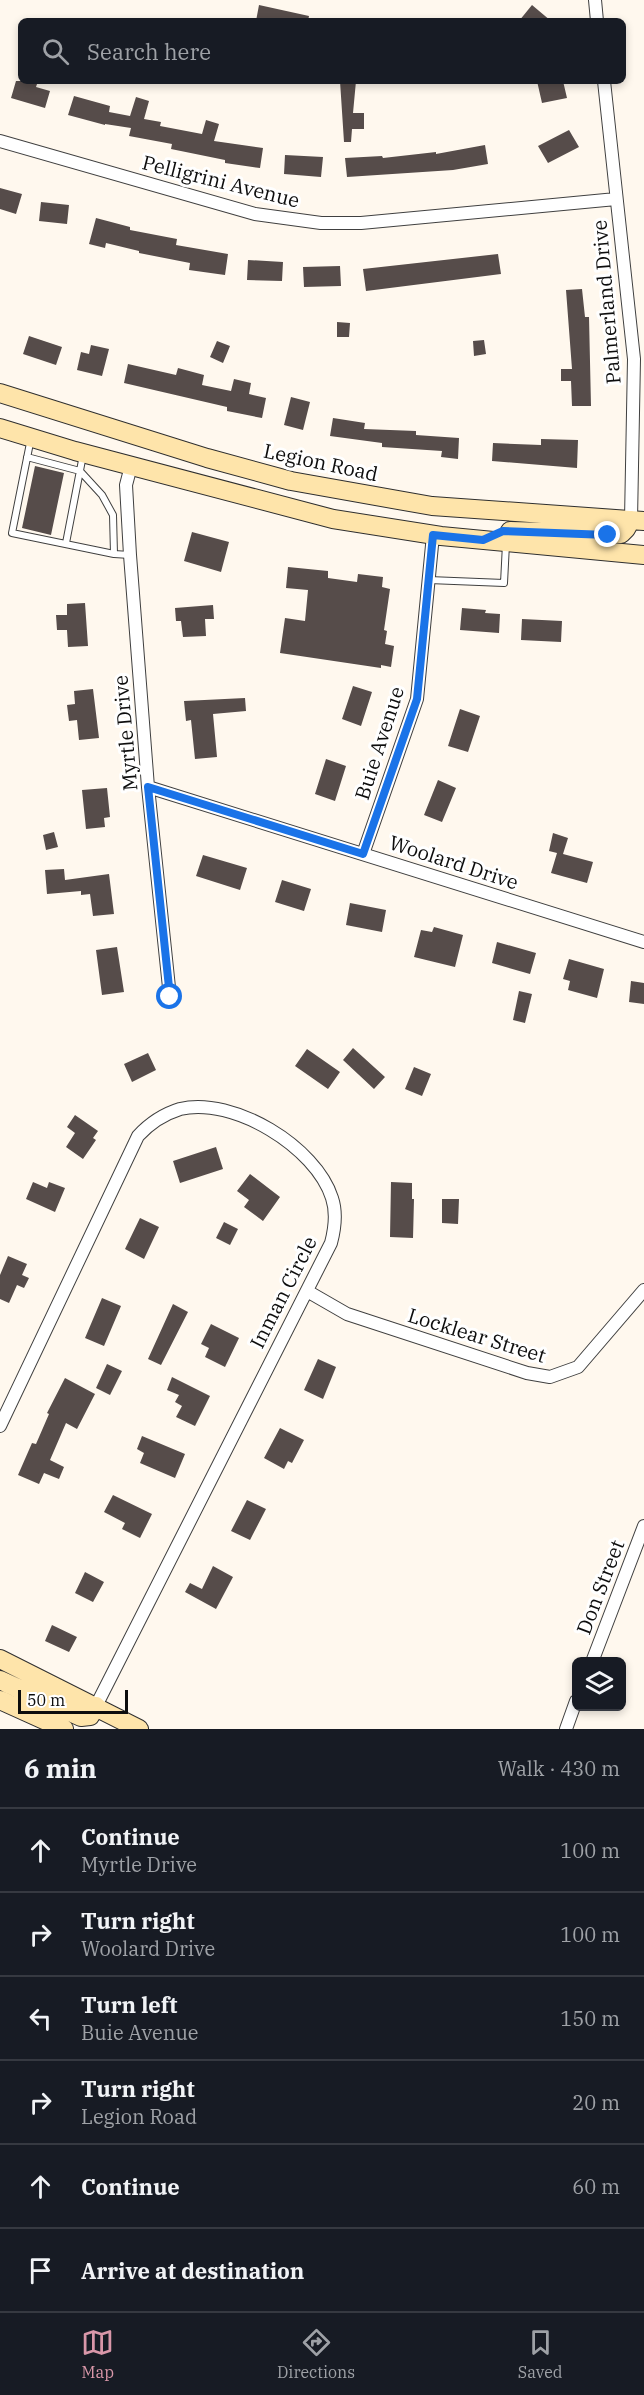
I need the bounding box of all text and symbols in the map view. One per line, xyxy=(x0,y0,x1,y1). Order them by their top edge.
search box xyxy=(18,18,626,84)
icon: search xyxy=(39,35,72,68)
text: Search here xyxy=(87,37,211,66)
street label: Pelligrini Avenue xyxy=(140,148,302,214)
street label: Palmerland Drive xyxy=(585,219,627,385)
street label: Legion Road xyxy=(261,437,381,487)
route end xyxy=(594,521,620,547)
street label: Myrtle Drive xyxy=(106,674,144,792)
street label: Buie Avenue xyxy=(348,683,410,803)
street label: Woolard Drive xyxy=(386,828,522,896)
route start xyxy=(156,983,182,1009)
street label: Inman Circle xyxy=(243,1231,323,1353)
street label: Locklear Street xyxy=(405,1301,549,1369)
street label: Don Street xyxy=(570,1536,630,1638)
map controls xyxy=(572,1657,626,1711)
button: layers xyxy=(572,1657,626,1711)
scale bar xyxy=(18,1687,128,1714)
text: 50 m xyxy=(27,1690,65,1710)
text: 6 min xyxy=(24,1751,97,1785)
text: Walk · 430 m xyxy=(498,1755,620,1782)
text: Continue xyxy=(81,1822,180,1851)
icon: ahead xyxy=(24,1834,57,1867)
text: 100 m xyxy=(560,1837,620,1864)
text: Myrtle Drive xyxy=(81,1851,197,1878)
text: Turn right xyxy=(81,1906,195,1935)
icon: right xyxy=(24,1918,57,1951)
text: 100 m xyxy=(560,1921,620,1948)
text: Woolard Drive xyxy=(81,1935,215,1962)
text: Turn left xyxy=(81,1990,177,2019)
icon: left xyxy=(24,2002,57,2035)
text: 150 m xyxy=(560,2005,620,2032)
text: Buie Avenue xyxy=(81,2019,199,2046)
text: Turn right xyxy=(81,2074,195,2103)
icon: right xyxy=(24,2086,57,2119)
text: 20 m xyxy=(572,2089,620,2116)
text: Legion Road xyxy=(81,2103,197,2130)
icon: ahead xyxy=(24,2170,57,2203)
text: Continue xyxy=(81,2172,180,2201)
text: 60 m xyxy=(572,2173,620,2200)
icon: arrive xyxy=(24,2254,57,2287)
text: Arrive at destination xyxy=(81,2256,304,2285)
tab: Map xyxy=(81,2326,114,2382)
tab: Directions xyxy=(277,2326,355,2382)
tab: Saved xyxy=(518,2326,563,2382)

